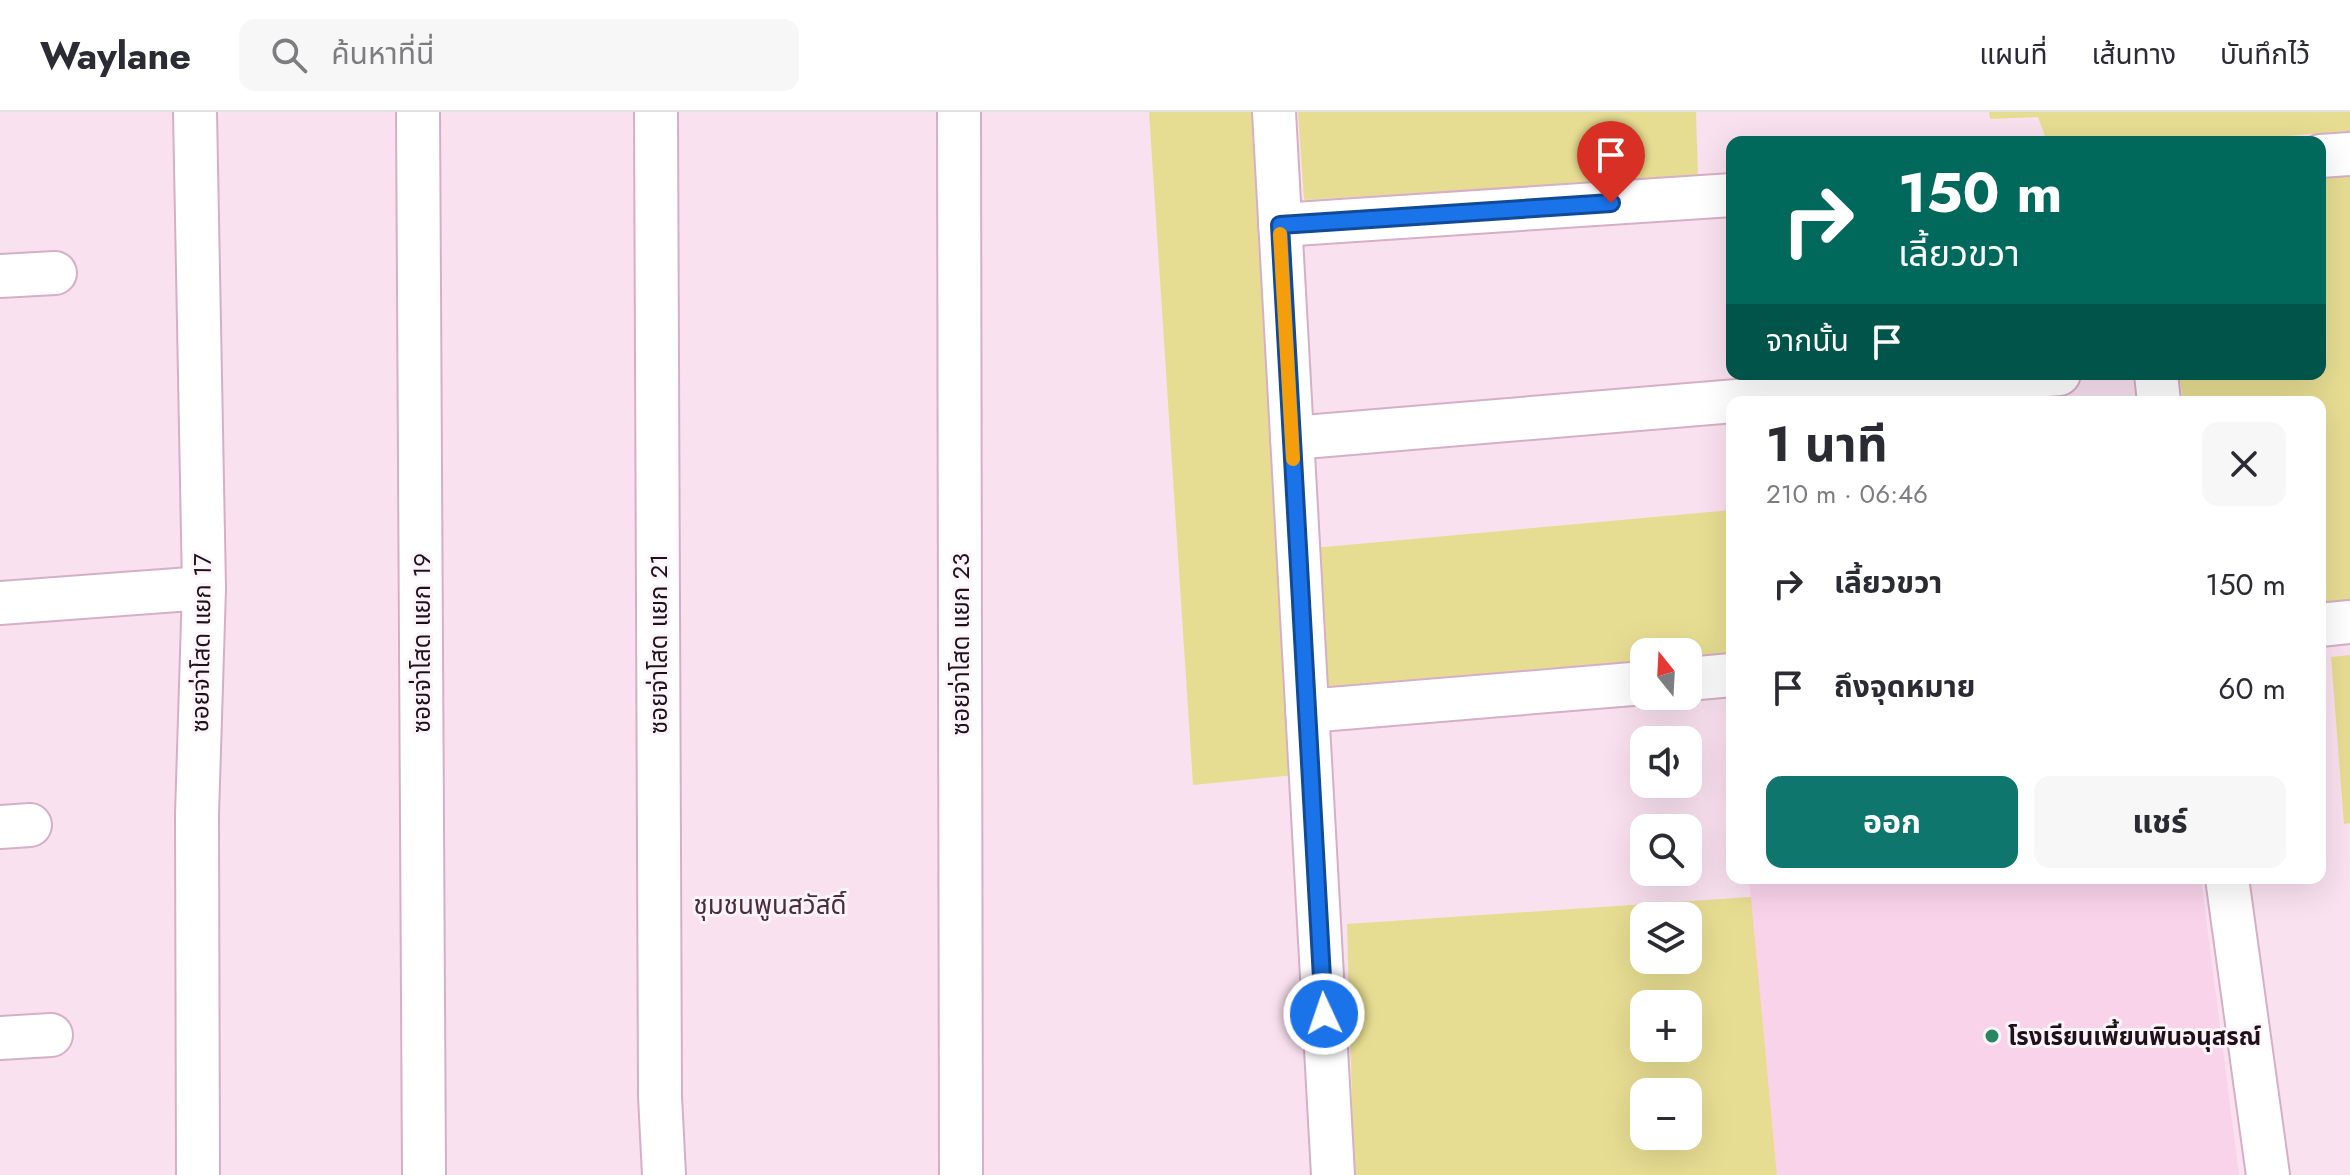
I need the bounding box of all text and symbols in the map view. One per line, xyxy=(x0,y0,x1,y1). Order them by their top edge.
search box xyxy=(239,19,799,91)
text: Waylane xyxy=(40,28,191,83)
text: ค้นหาที่นี่ xyxy=(331,32,434,75)
icon: search xyxy=(267,33,311,77)
text: แผนที่ xyxy=(1979,34,2047,75)
text: เส้นทาง xyxy=(2091,34,2176,75)
text: บันทึกไว้ xyxy=(2220,34,2310,75)
pin xyxy=(1577,121,1645,203)
icon: arrive xyxy=(1589,133,1633,177)
text: 150 m xyxy=(1898,152,2062,233)
icon: right xyxy=(1766,168,1870,272)
text: เลี้ยวขวา xyxy=(1898,227,2020,279)
text: จากนั้น xyxy=(1766,319,1849,362)
icon: arrive xyxy=(1865,320,1909,364)
text: 1 นาที xyxy=(1766,410,1888,479)
button: close xyxy=(2202,422,2286,506)
text: 210 m · 06:46 xyxy=(1766,475,1928,513)
street label: ซอยจ่าโสด แยก 17 xyxy=(182,553,220,733)
street label: ซอยจ่าโสด แยก 19 xyxy=(404,553,439,733)
street label: ซอยจ่าโสด แยก 23 xyxy=(943,553,978,735)
street label: ซอยจ่าโสด แยก 21 xyxy=(641,554,676,734)
text: เลี้ยวขวา xyxy=(1834,561,1942,604)
icon: right xyxy=(1766,562,1810,606)
text: 150 m xyxy=(2205,563,2286,606)
north arrow xyxy=(1630,638,1702,710)
map controls xyxy=(1630,638,1702,1150)
text: ถึงจุดหมาย xyxy=(1834,665,1975,708)
icon: arrive xyxy=(1766,666,1810,710)
text: 60 m xyxy=(2218,667,2286,710)
button: sound xyxy=(1630,726,1702,798)
button: ออก xyxy=(1766,776,2018,868)
button: แชร์ xyxy=(2034,776,2286,868)
button: search xyxy=(1630,814,1702,886)
district label: ชุมชนพูนสวัสดิ์ xyxy=(693,886,847,924)
button: layers xyxy=(1630,902,1702,974)
position arrow xyxy=(1282,972,1366,1056)
button: + xyxy=(1630,990,1702,1062)
place label: โรงเรียนเพี้ยนพินอนุสรณ์ xyxy=(2008,1019,2261,1054)
marker: โรงเรียนเพี้ยนพินอนุสรณ์ xyxy=(1983,1027,2001,1045)
button: − xyxy=(1630,1078,1702,1150)

